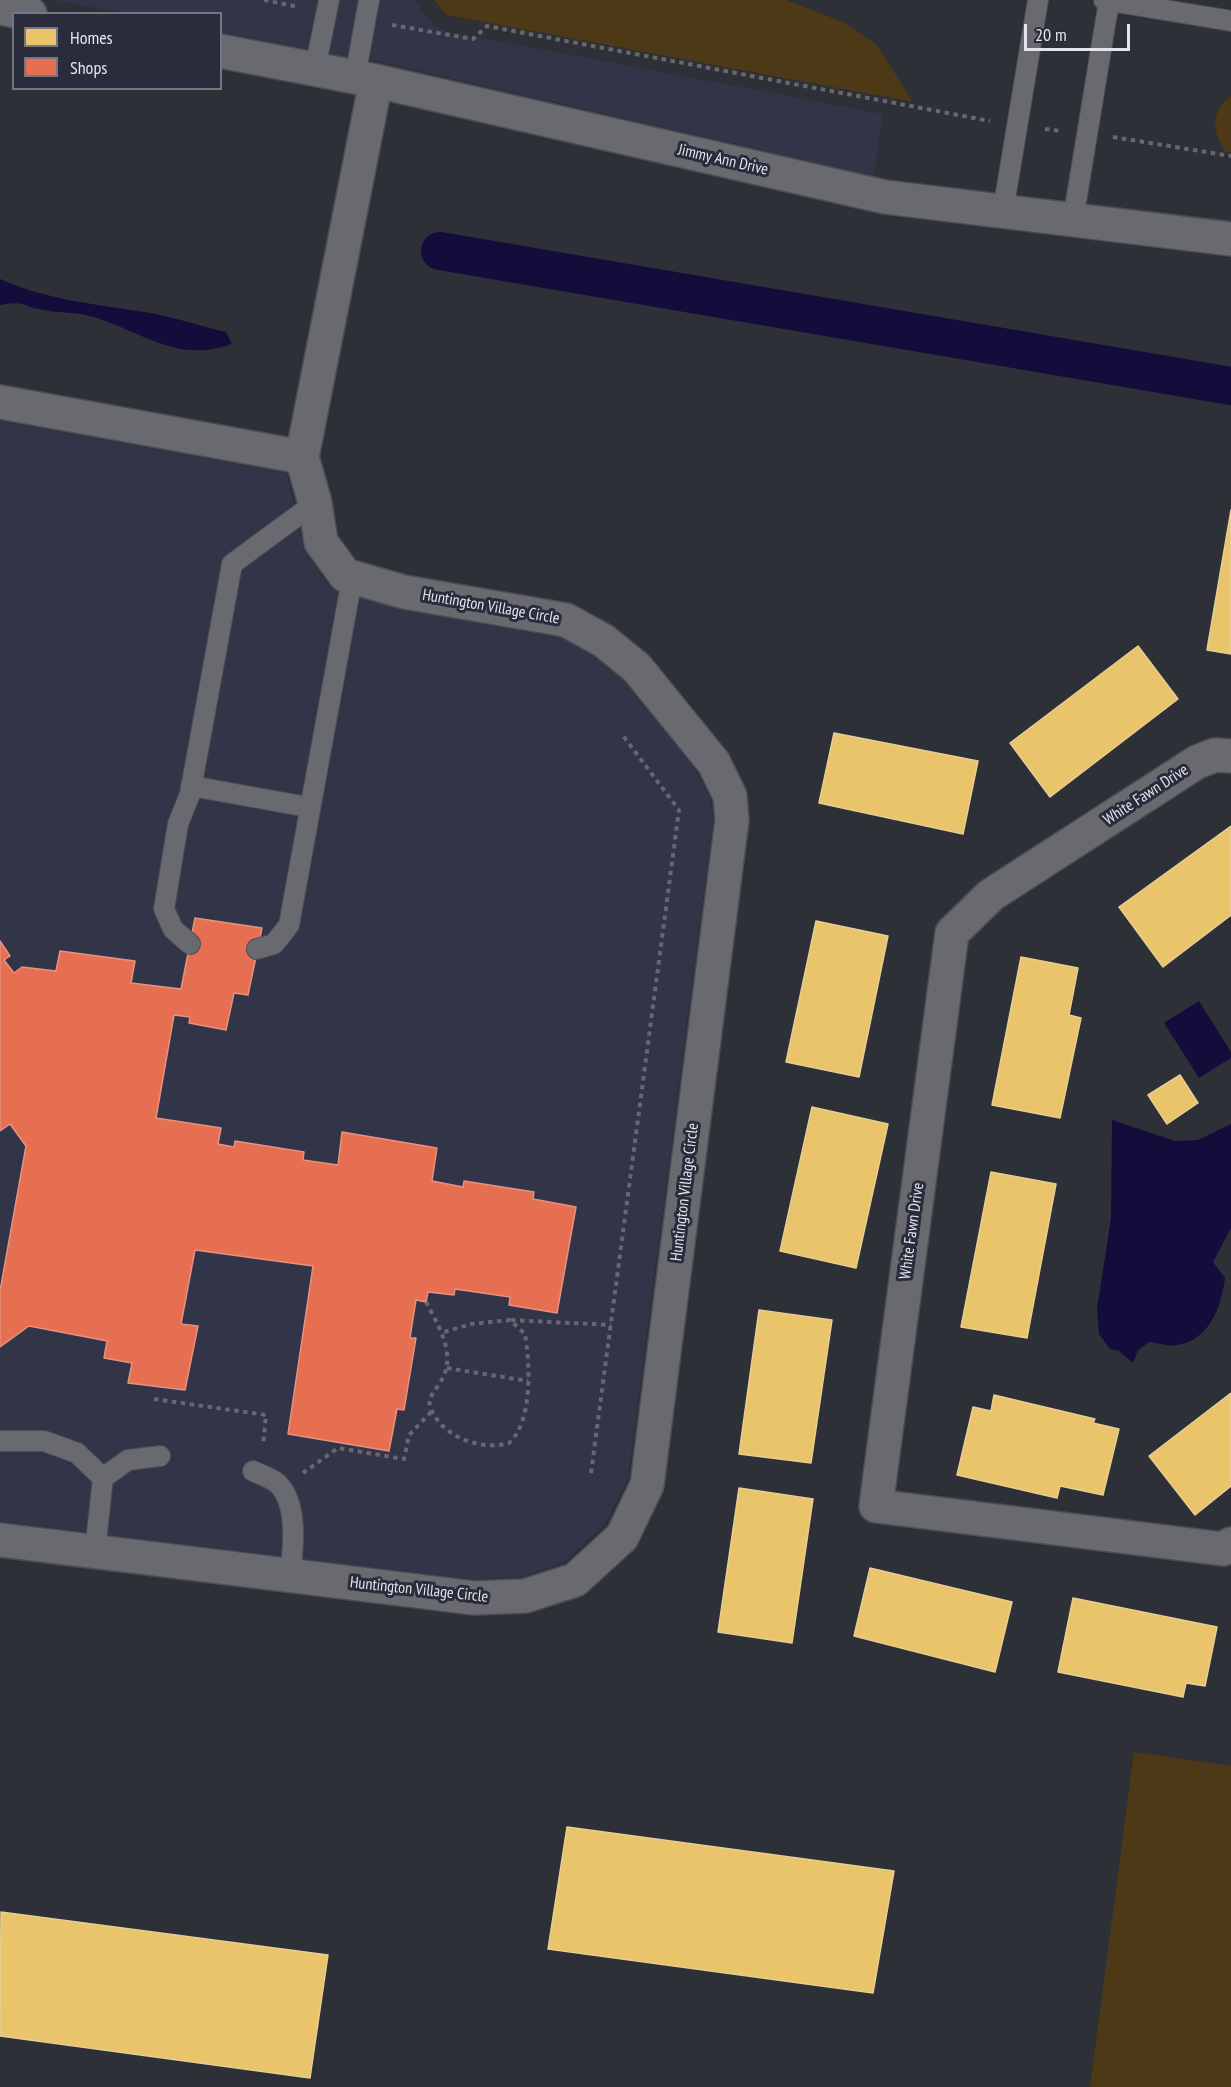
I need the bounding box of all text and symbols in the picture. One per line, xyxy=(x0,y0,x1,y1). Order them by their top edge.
legend xyxy=(12,12,222,90)
scale bar xyxy=(1027,12,1134,50)
text: 20 m xyxy=(1035,23,1067,46)
text: Homes xyxy=(70,26,113,49)
text: Shops xyxy=(70,56,107,79)
street label: Jimmy Ann Drive xyxy=(676,140,770,180)
street label: Huntington Village Circle xyxy=(421,585,561,629)
street label: White Fawn Drive xyxy=(1100,760,1192,830)
street label: Huntington Village Circle xyxy=(667,1122,703,1262)
street label: White Fawn Drive xyxy=(896,1181,928,1281)
street label: Huntington Village Circle xyxy=(349,1573,489,1607)

